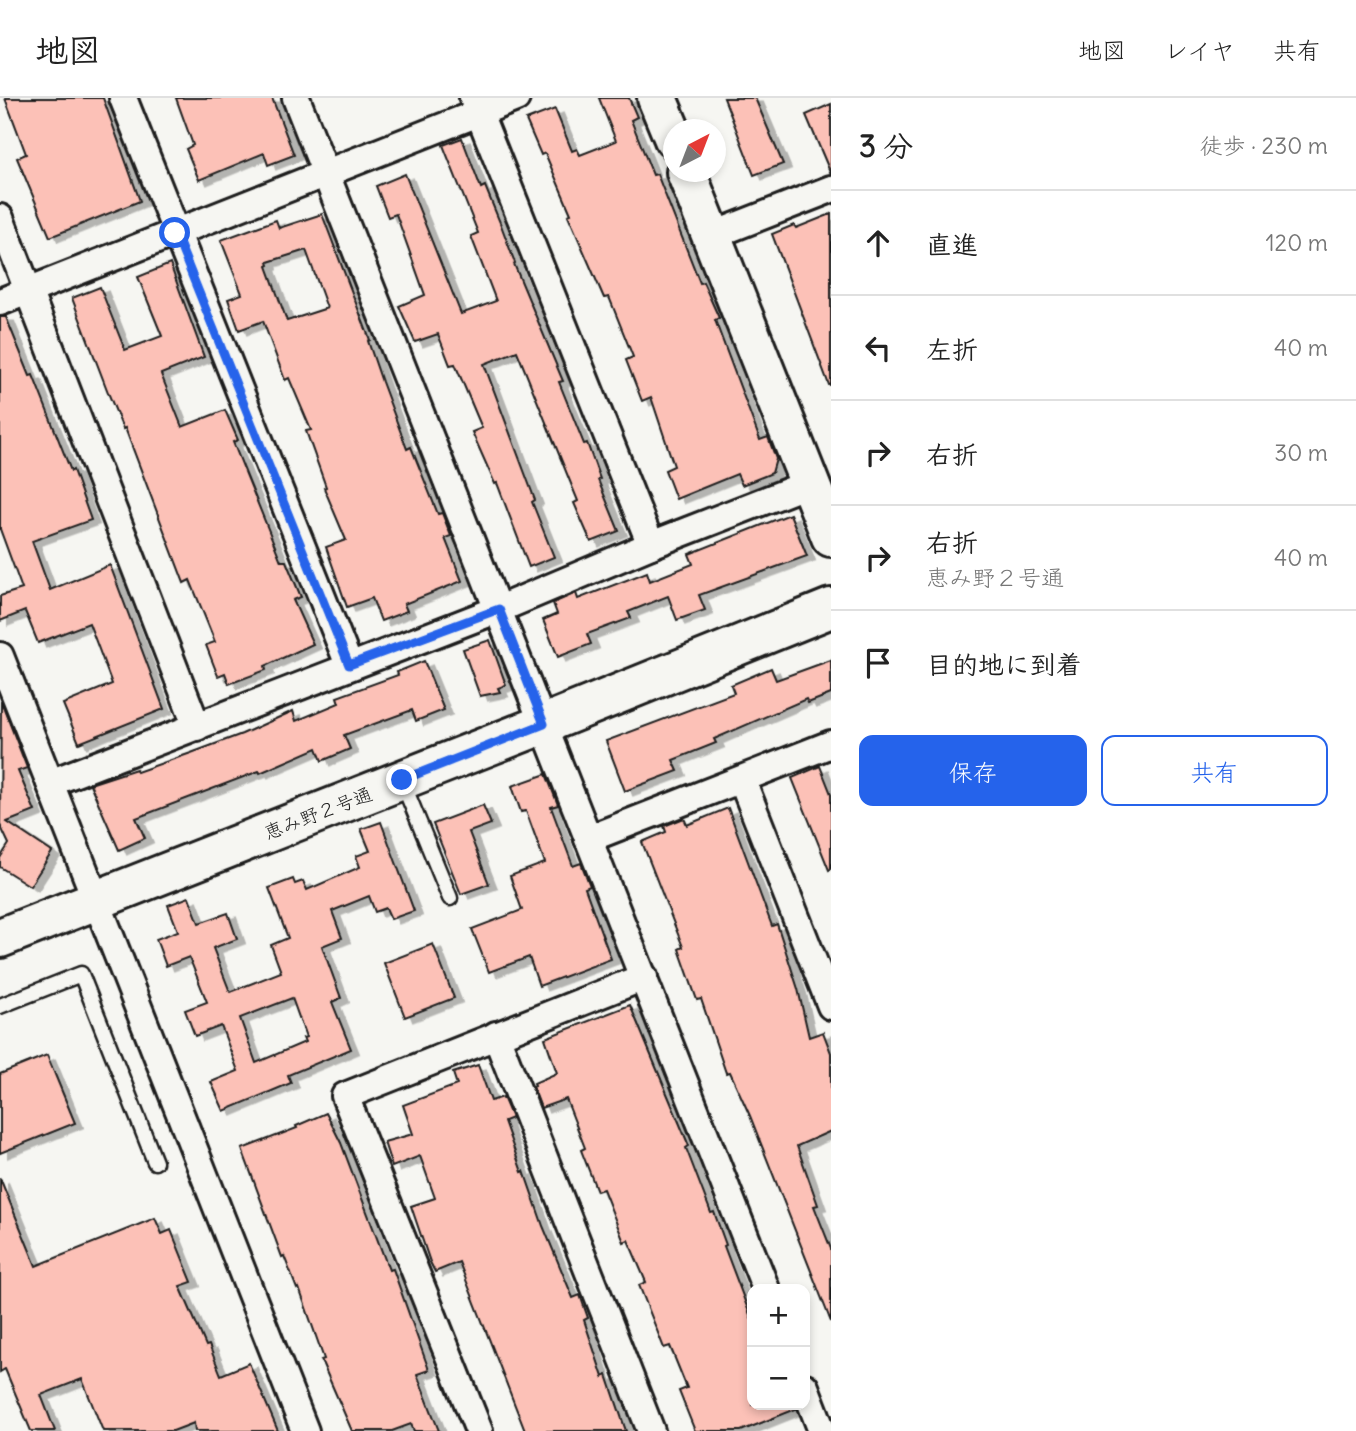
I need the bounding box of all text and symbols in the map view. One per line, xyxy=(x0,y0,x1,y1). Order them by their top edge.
text: 地図 xyxy=(35,29,101,71)
text: 地図 xyxy=(1078,35,1126,65)
text: レイヤ xyxy=(1164,35,1235,65)
text: 共有 xyxy=(1273,35,1321,65)
north arrow xyxy=(663,119,726,182)
text: 3 分 xyxy=(859,127,913,165)
text: 徒歩 · 230 m xyxy=(1199,131,1328,160)
route start xyxy=(159,217,190,248)
icon: ahead xyxy=(859,224,897,262)
text: 直進 xyxy=(926,228,978,261)
text: 120 m xyxy=(1265,228,1328,257)
icon: left xyxy=(859,329,897,367)
text: 左折 xyxy=(926,333,978,366)
text: 40 m xyxy=(1274,333,1328,362)
icon: right xyxy=(859,434,897,472)
text: 右折 xyxy=(926,438,978,471)
text: 30 m xyxy=(1274,438,1328,467)
text: 右折 xyxy=(926,526,978,559)
icon: right xyxy=(859,539,897,577)
text: 40 m xyxy=(1274,543,1328,572)
text: 恵み野２号通 xyxy=(926,563,1064,592)
icon: arrive xyxy=(859,644,897,682)
text: 目的地に到着 xyxy=(926,648,1082,681)
button: 保存 xyxy=(859,735,1087,806)
button: 共有 xyxy=(1101,735,1328,806)
route end xyxy=(386,764,417,795)
street label: 恵み野２号通 xyxy=(260,781,376,845)
map controls xyxy=(747,1284,810,1410)
button: + xyxy=(747,1284,810,1347)
button: − xyxy=(747,1347,810,1410)

